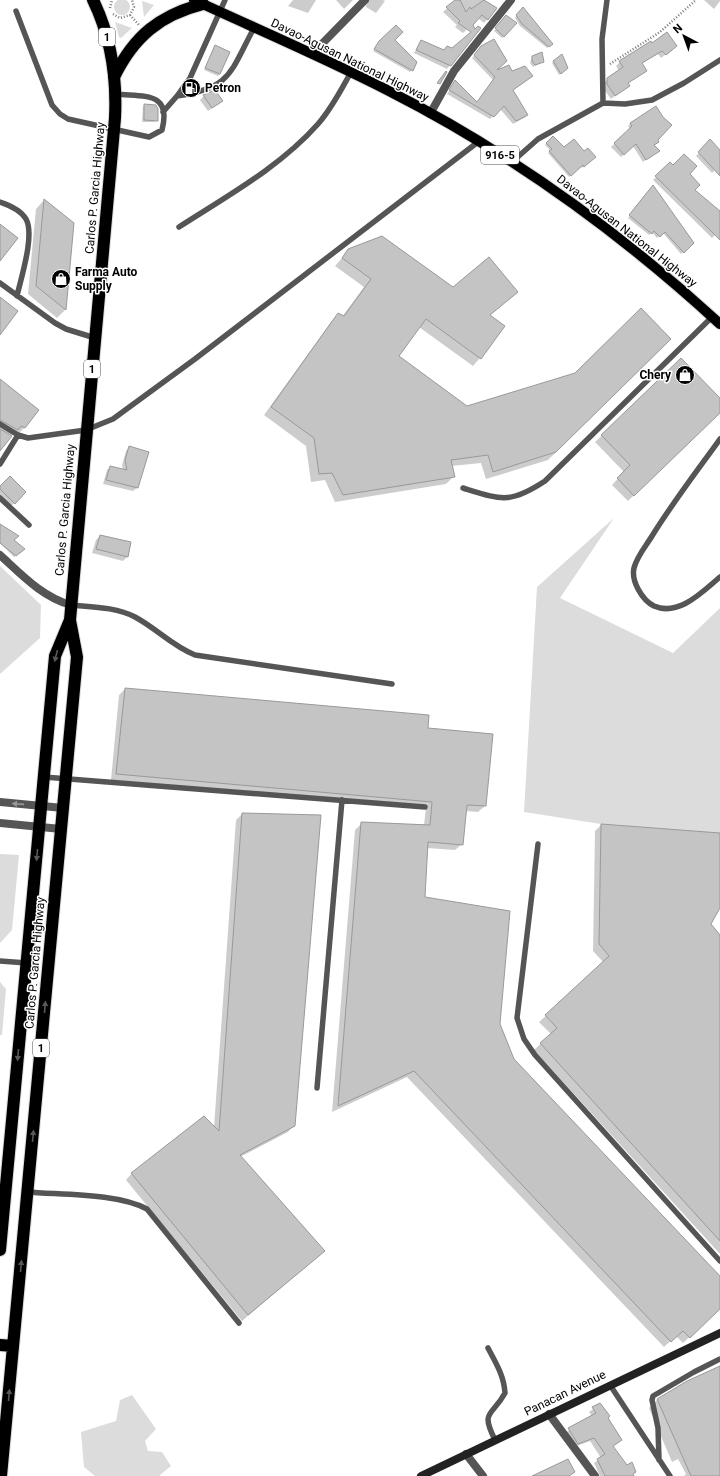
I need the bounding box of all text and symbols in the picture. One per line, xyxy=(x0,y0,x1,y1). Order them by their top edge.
street label: Davao-Agusan National Highway xyxy=(269,16,432,105)
north arrow xyxy=(664,16,704,56)
text: N xyxy=(671,21,685,36)
road number: 1 xyxy=(99,28,115,46)
fuel station icon: Petron xyxy=(180,77,202,99)
place label: Petron xyxy=(205,81,241,95)
street label: Carlos P. Garcia Highway xyxy=(82,121,108,255)
road number: 916-5 xyxy=(481,146,519,164)
street label: Davao-Agusan National Highway xyxy=(554,172,700,290)
place label: Farma Auto Supply xyxy=(75,265,138,293)
shop icon: Farma Auto Supply xyxy=(50,268,72,290)
road number: 1 xyxy=(84,360,100,378)
shop icon: Chery xyxy=(674,364,696,386)
place label: Chery xyxy=(639,368,672,382)
street label: Carlos P. Garcia Highway xyxy=(52,443,78,577)
one-way arrow xyxy=(53,651,59,663)
one-way arrow xyxy=(12,800,24,807)
one-way arrow xyxy=(33,849,40,861)
street label: Carlos P. Garcia Highway xyxy=(22,896,48,1030)
one-way arrow xyxy=(41,1001,48,1013)
road number: 1 xyxy=(33,1039,49,1057)
one-way arrow xyxy=(15,1049,22,1061)
one-way arrow xyxy=(29,1130,36,1142)
one-way arrow xyxy=(17,1260,24,1272)
street label: Panacan Avenue xyxy=(522,1367,608,1419)
one-way arrow xyxy=(5,1389,12,1401)

